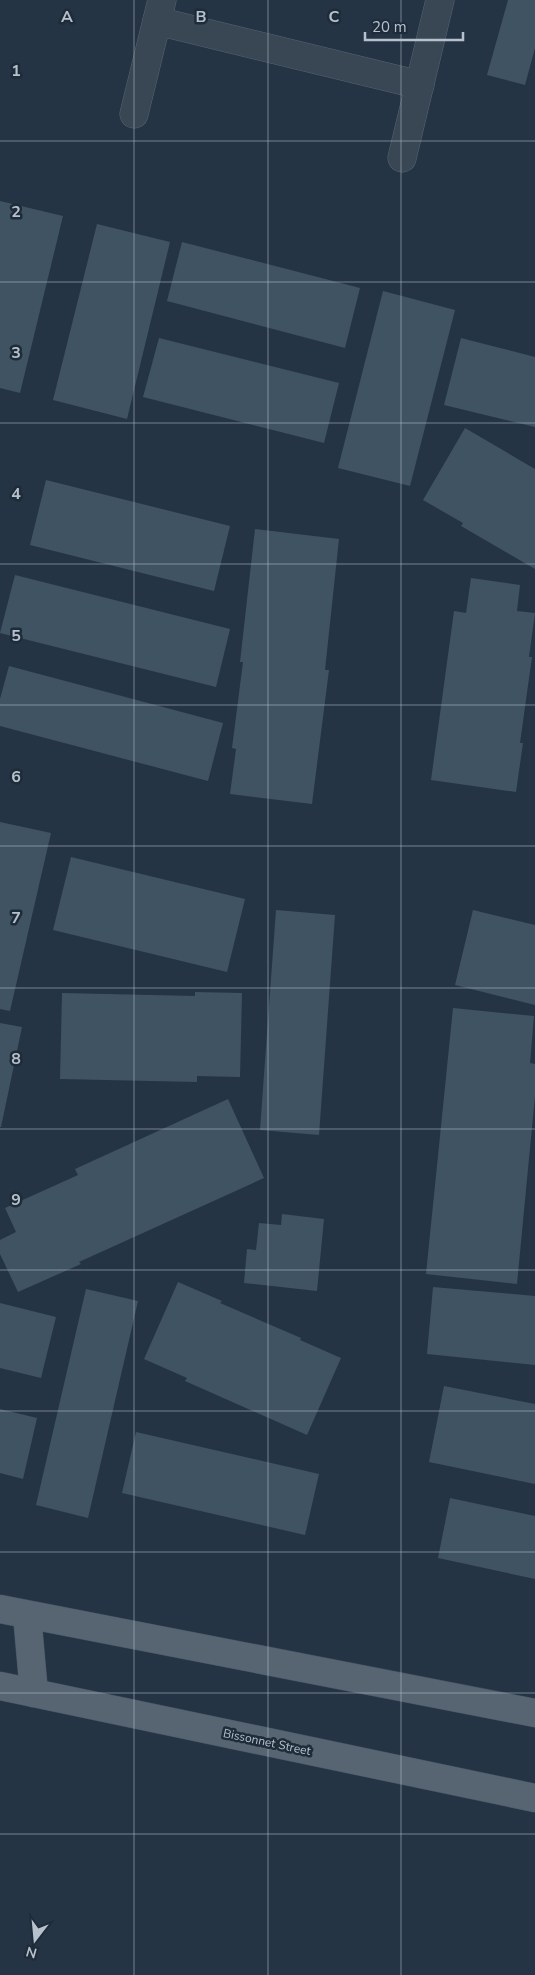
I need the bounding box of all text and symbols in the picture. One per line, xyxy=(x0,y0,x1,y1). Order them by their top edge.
text: A xyxy=(61,6,73,28)
text: B xyxy=(195,6,207,28)
text: C xyxy=(329,6,340,28)
scale bar xyxy=(365,10,462,42)
text: 20 m xyxy=(372,17,407,37)
text: 1 xyxy=(11,60,21,82)
text: 2 xyxy=(11,201,21,223)
text: 3 xyxy=(11,342,21,364)
text: 4 xyxy=(11,483,21,505)
text: 5 xyxy=(11,625,21,647)
text: 6 xyxy=(11,766,21,788)
text: 7 xyxy=(11,907,21,929)
text: 8 xyxy=(11,1048,21,1070)
text: 9 xyxy=(11,1189,21,1211)
street label: Bissonnet Street xyxy=(222,1725,313,1759)
north arrow xyxy=(10,1915,60,1965)
text: N xyxy=(24,1941,39,1963)

